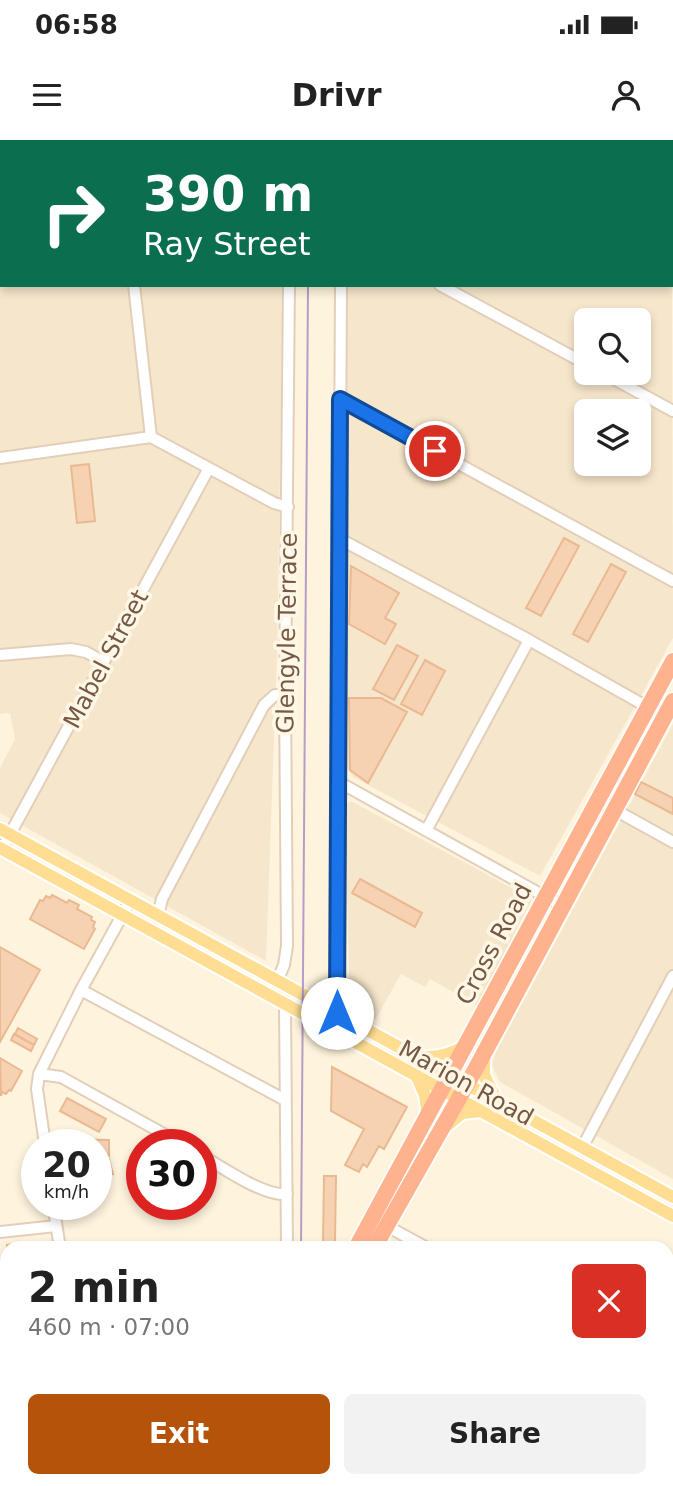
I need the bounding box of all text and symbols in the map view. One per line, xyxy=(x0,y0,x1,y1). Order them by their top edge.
text: 06:58 xyxy=(35,10,118,40)
icon: menu xyxy=(28,76,66,114)
text: Drivr xyxy=(292,76,381,114)
icon: person xyxy=(607,76,645,114)
text: 390 m xyxy=(143,166,313,223)
icon: right xyxy=(28,168,119,259)
text: Ray Street xyxy=(143,225,310,263)
map controls xyxy=(574,308,651,476)
button: search xyxy=(574,308,651,385)
button: layers xyxy=(574,399,651,476)
pin xyxy=(405,421,465,481)
icon: arrive xyxy=(416,432,454,470)
street label: Glengyle Terrace xyxy=(271,532,303,734)
street label: Mabel Street xyxy=(58,585,154,733)
street label: Cross Road xyxy=(450,878,538,1010)
position arrow xyxy=(300,976,374,1050)
street label: Marion Road xyxy=(394,1034,538,1132)
speed limit sign: 30 xyxy=(126,1129,217,1220)
text: 20 xyxy=(42,1145,91,1185)
text: km/h xyxy=(44,1181,89,1202)
text: 2 min xyxy=(28,1263,160,1312)
button: close xyxy=(572,1264,646,1338)
text: 460 m · 07:00 xyxy=(28,1314,190,1340)
button: Exit xyxy=(28,1394,330,1474)
button: Share xyxy=(344,1394,646,1474)

